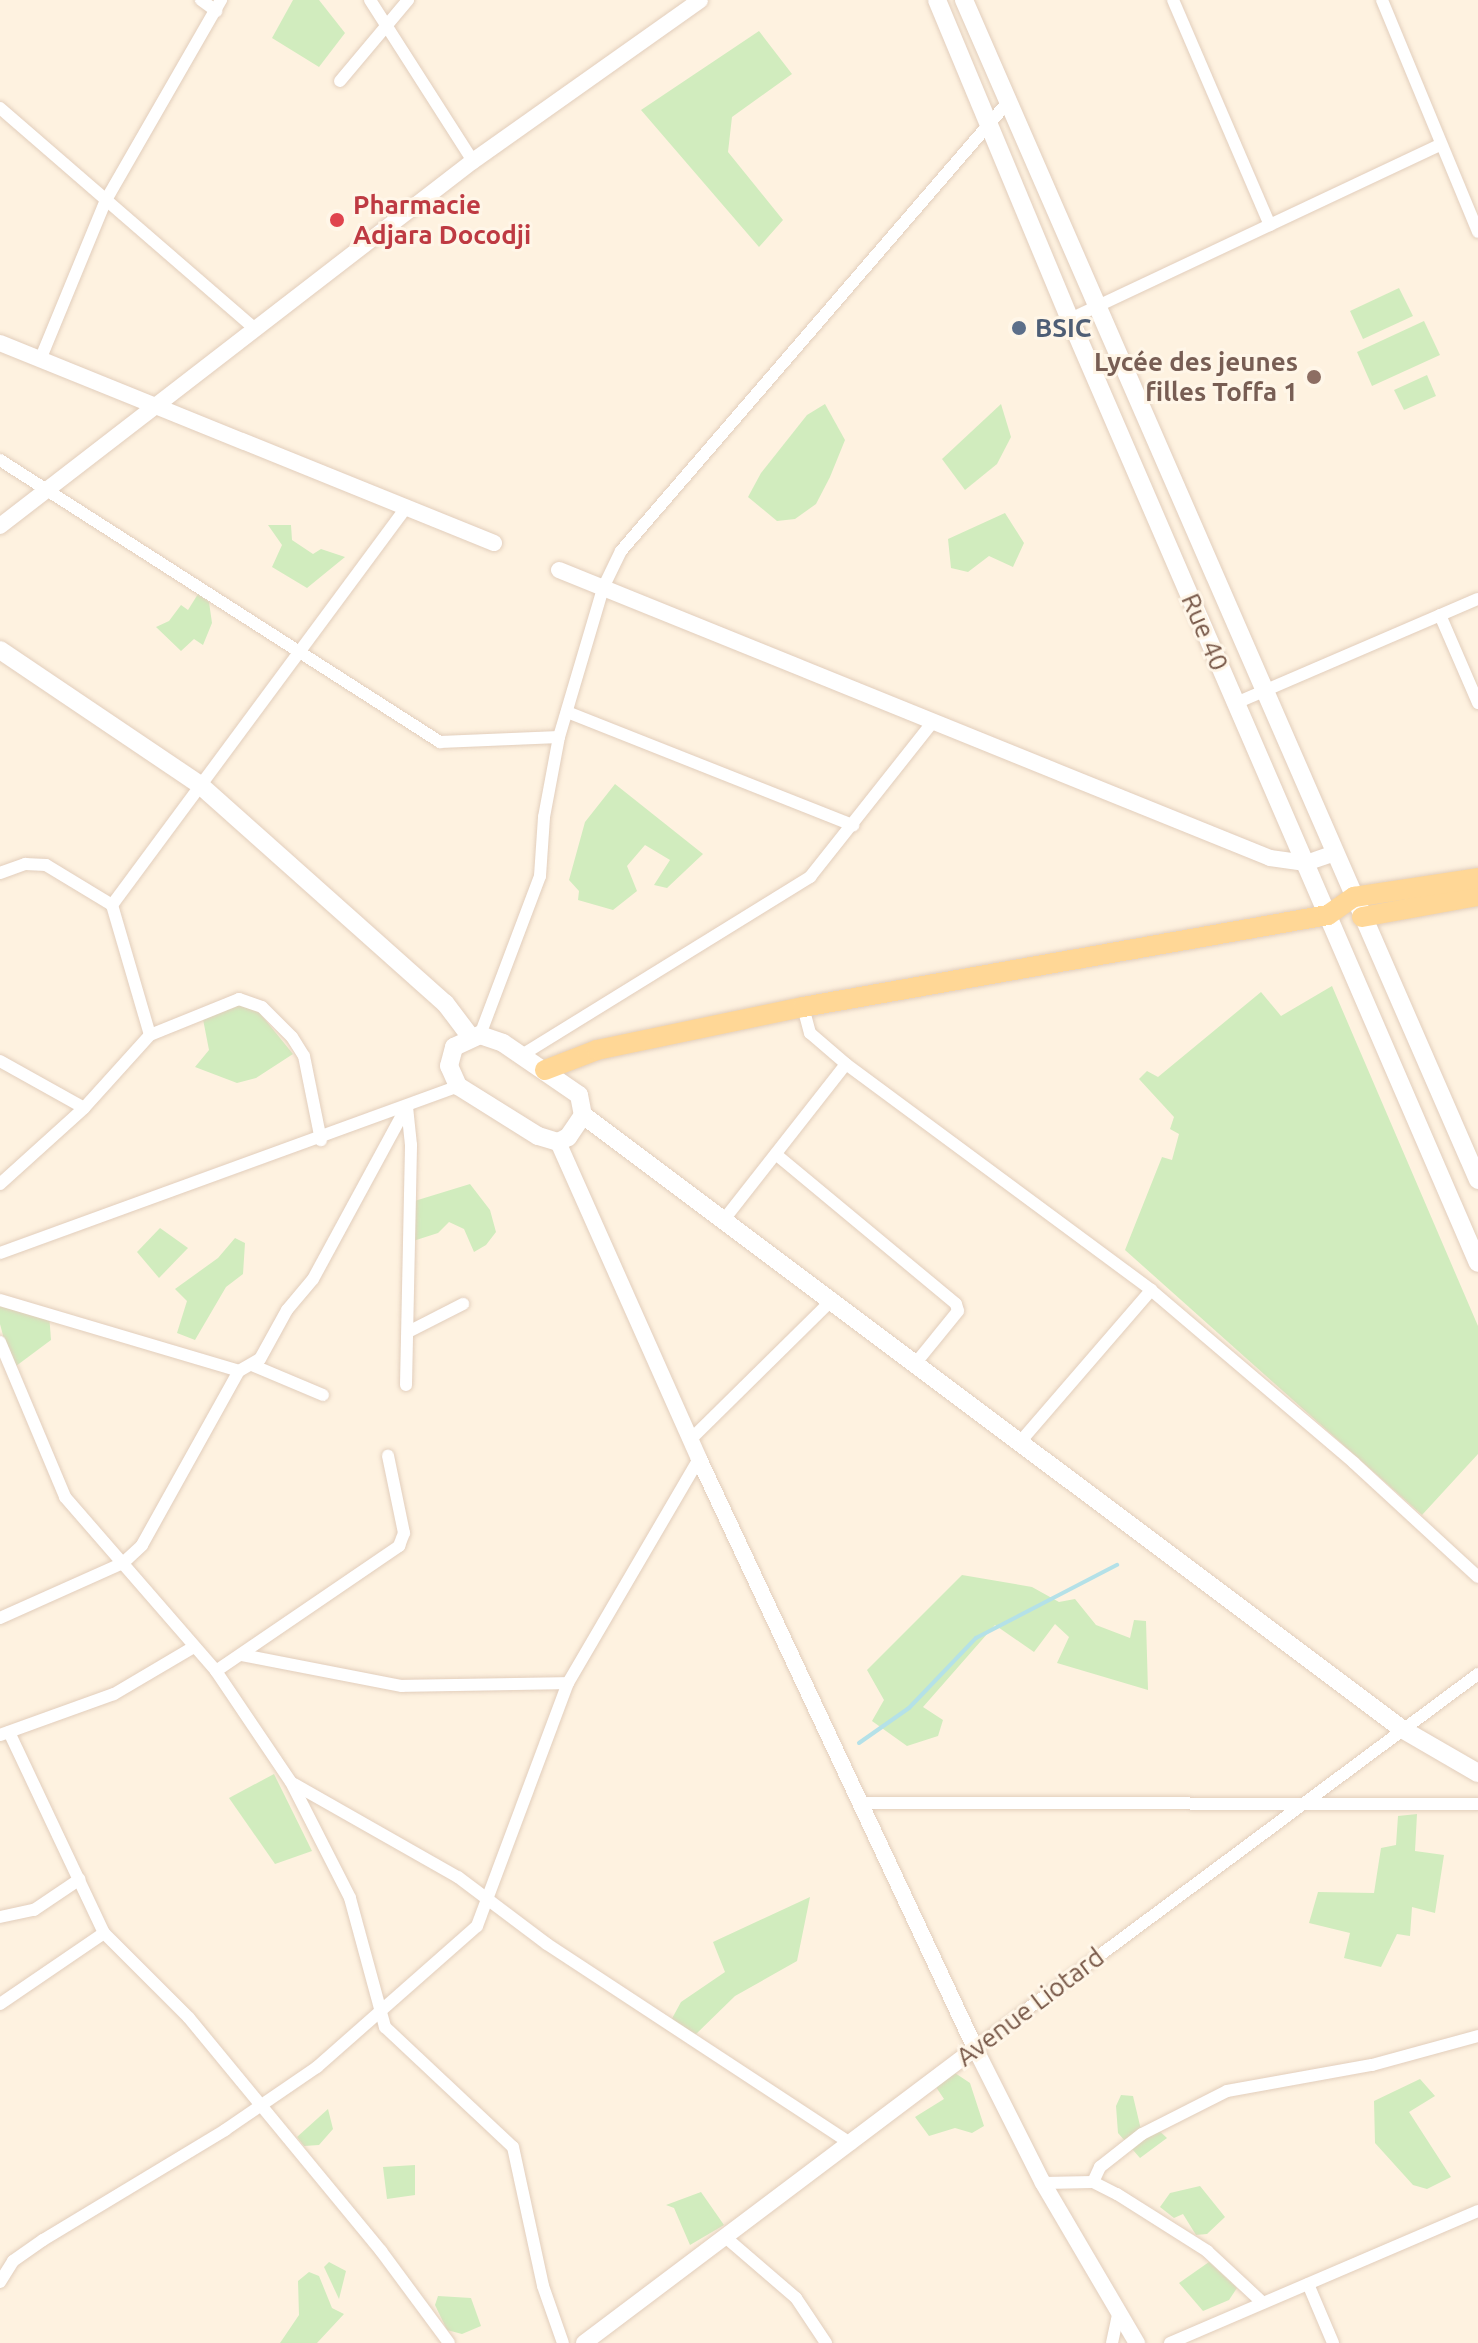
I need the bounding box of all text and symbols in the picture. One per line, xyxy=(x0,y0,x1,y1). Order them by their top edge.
place label: Pharmacie Adjara Docodji xyxy=(353,189,531,250)
marker: Pharmacie Adjara Docodji xyxy=(328,211,346,229)
place label: BSIC xyxy=(1035,312,1091,344)
marker: BSIC xyxy=(1010,319,1028,337)
place label: Lycée des jeunes filles Toffa 1 xyxy=(1094,346,1298,408)
marker: Lycée des jeunes filles Toffa 1 xyxy=(1305,368,1323,386)
street label: Rue 40 xyxy=(1175,589,1235,675)
street label: Avenue Liotard xyxy=(950,1941,1110,2073)

